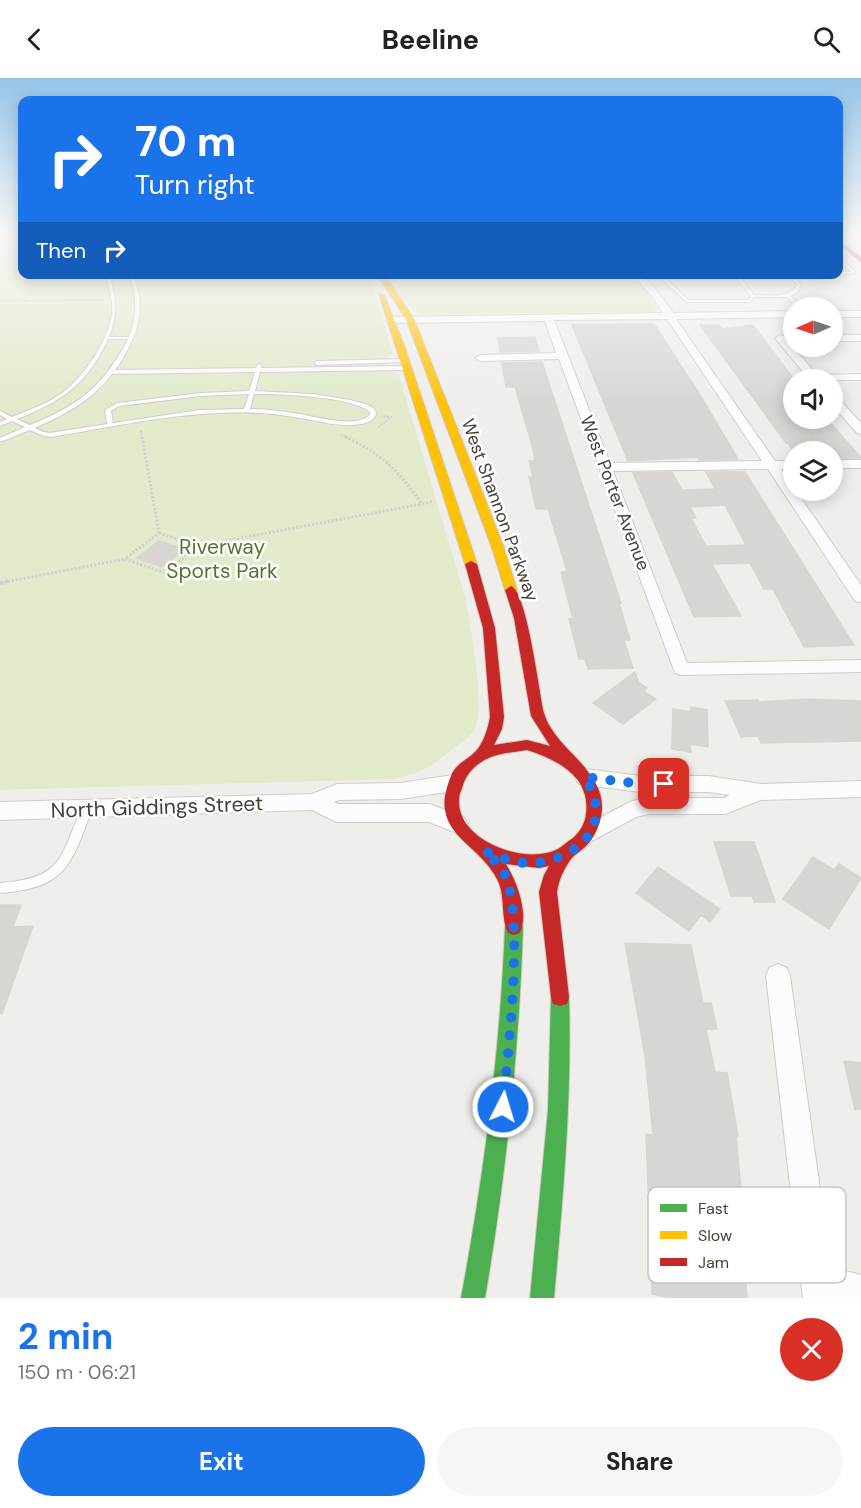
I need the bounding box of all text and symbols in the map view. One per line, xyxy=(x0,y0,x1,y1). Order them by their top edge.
text: Beeline xyxy=(382,22,479,57)
icon: back xyxy=(18,23,51,56)
icon: search xyxy=(810,23,843,56)
text: 70 m xyxy=(135,114,236,169)
icon: right xyxy=(36,120,114,198)
text: Turn right xyxy=(135,167,255,202)
icon: right xyxy=(98,234,131,267)
text: Then xyxy=(36,236,86,265)
north arrow xyxy=(783,297,843,357)
map controls xyxy=(783,297,843,501)
button: sound xyxy=(783,369,843,429)
street label: West Porter Avenue xyxy=(574,412,656,574)
street label: West Shannon Parkway xyxy=(456,415,544,605)
button: layers xyxy=(783,441,843,501)
park label: Riverway Sports Park xyxy=(166,533,278,585)
pin xyxy=(638,758,689,809)
icon: arrive xyxy=(647,767,680,800)
street label: North Giddings Street xyxy=(50,789,264,825)
position arrow xyxy=(471,1075,535,1139)
legend xyxy=(648,1187,846,1283)
text: Fast xyxy=(698,1198,729,1219)
text: Slow xyxy=(698,1225,732,1246)
text: Jam xyxy=(698,1252,729,1273)
text: 2 min xyxy=(18,1313,113,1360)
button: close xyxy=(780,1318,843,1381)
text: 150 m · 06:21 xyxy=(18,1359,136,1385)
button: Exit xyxy=(18,1427,425,1496)
button: Share xyxy=(437,1427,843,1496)

